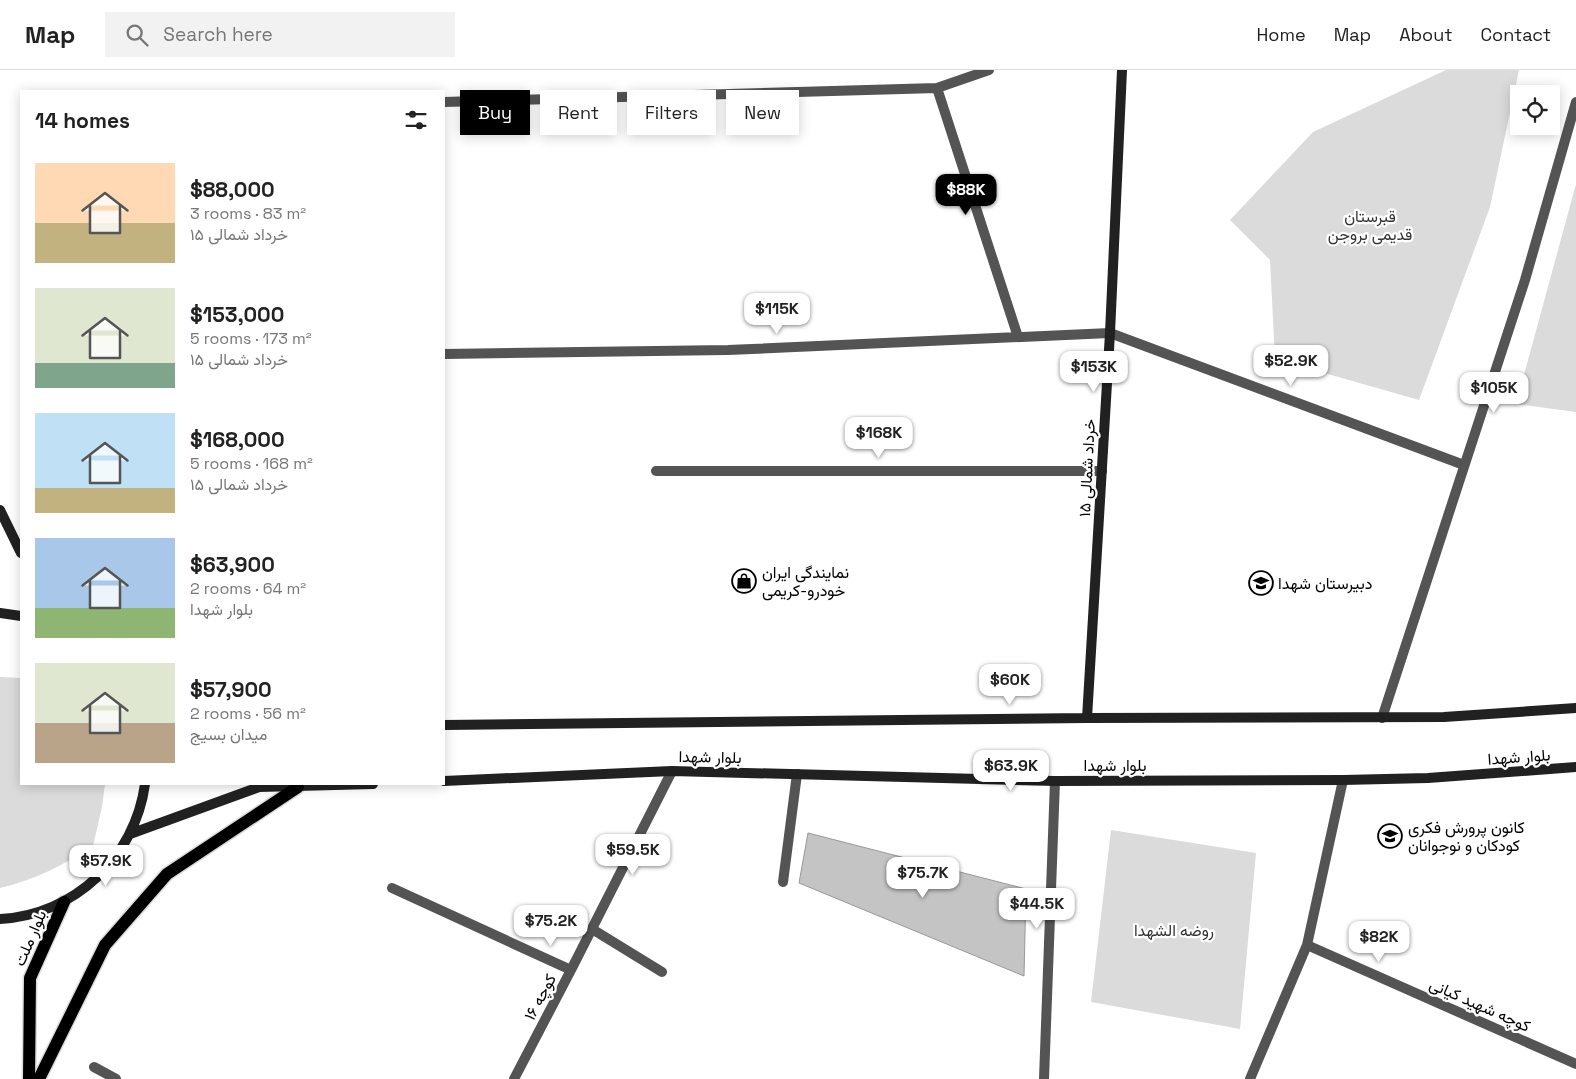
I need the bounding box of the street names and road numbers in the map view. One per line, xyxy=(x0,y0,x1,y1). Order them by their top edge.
street label: ۱۵ خرداد شمالی xyxy=(1074,418,1100,517)
street label: بلوار شهدا xyxy=(1487,744,1551,770)
street label: بلوار شهدا xyxy=(678,746,742,768)
street label: بلوار شهدا xyxy=(1083,755,1147,776)
street label: بلوار ملت xyxy=(9,907,51,969)
street label: کوچه ۱۶ xyxy=(519,970,562,1024)
street label: کوچه شهید کیانی xyxy=(1426,973,1534,1038)

